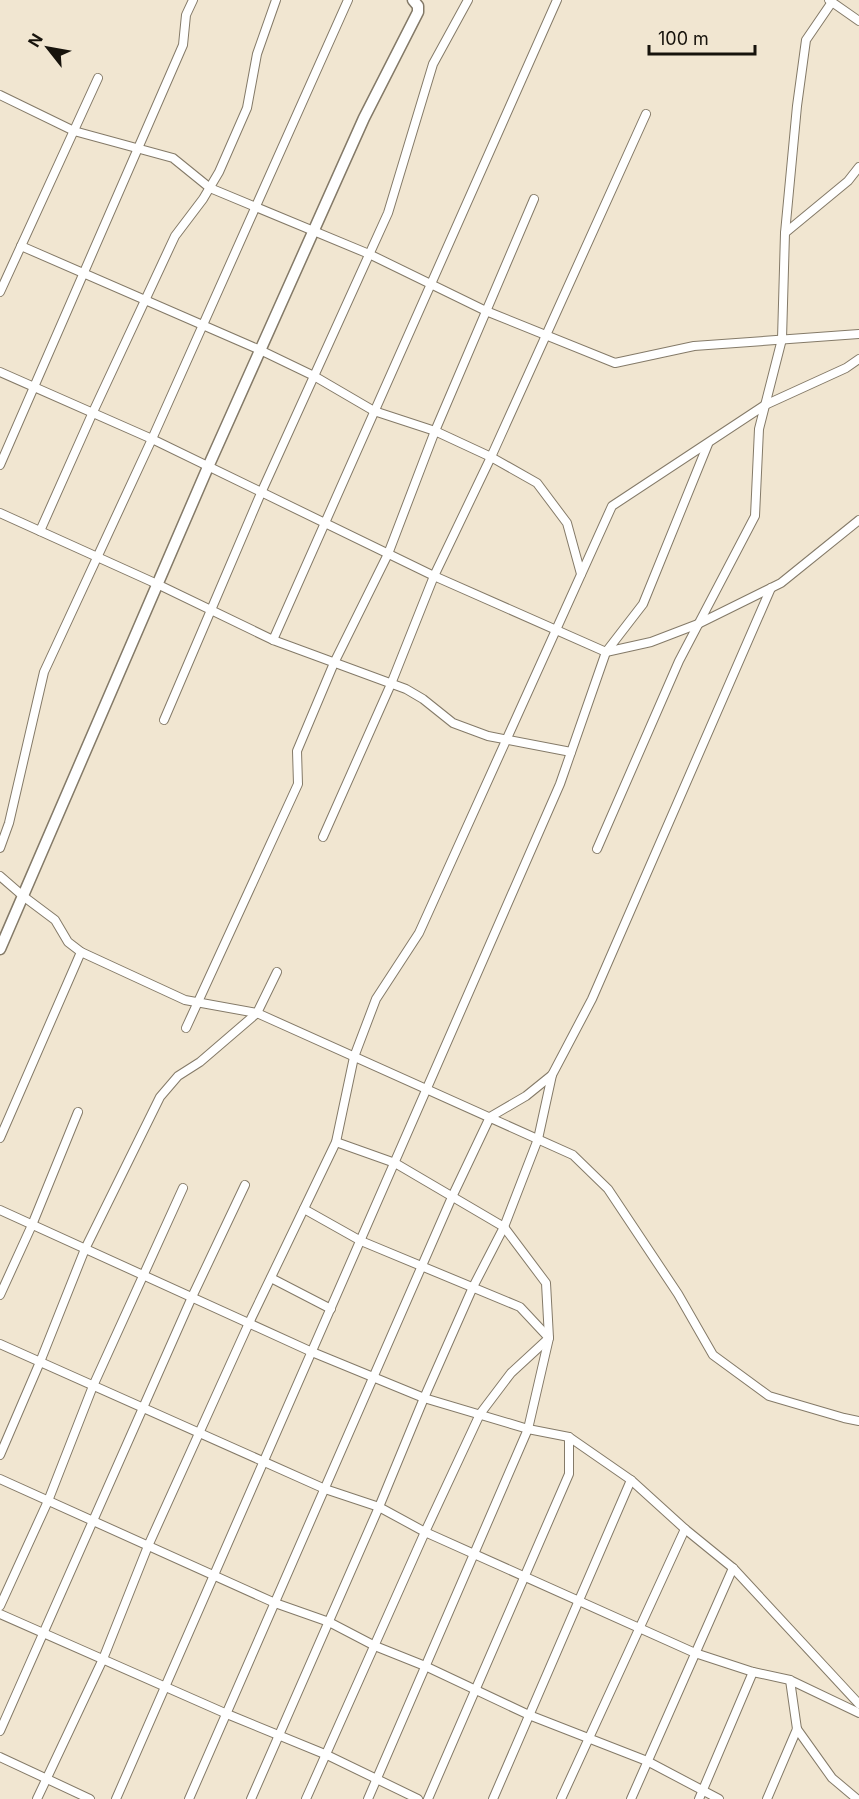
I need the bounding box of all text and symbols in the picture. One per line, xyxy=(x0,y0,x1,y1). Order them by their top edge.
north arrow xyxy=(18,18,78,78)
scale bar xyxy=(649,18,756,56)
text: 100 m xyxy=(658,28,709,49)
text: N xyxy=(23,30,47,51)

